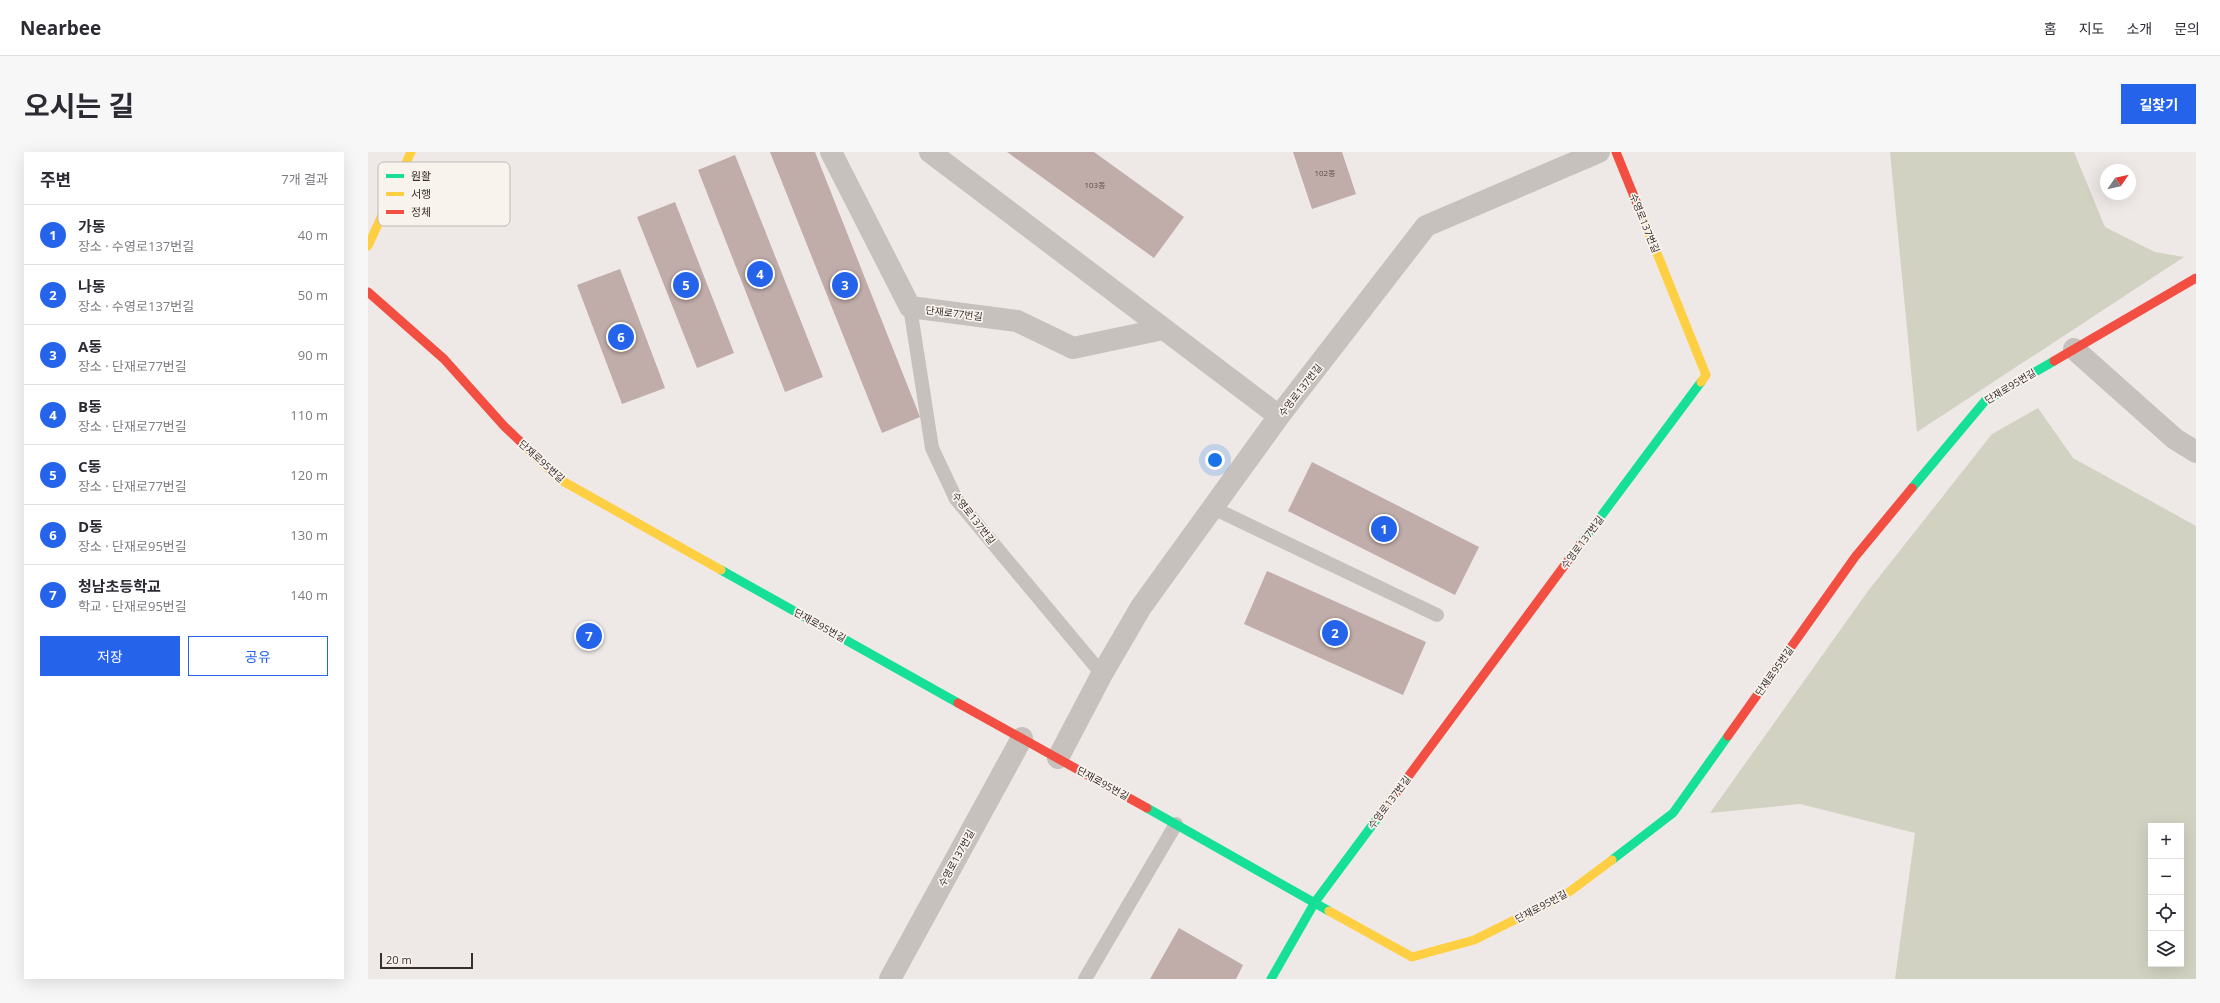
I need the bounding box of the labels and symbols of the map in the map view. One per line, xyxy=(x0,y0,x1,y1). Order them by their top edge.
legend xyxy=(378,162,510,226)
north arrow xyxy=(2100,164,2136,200)
house number: 102동 xyxy=(1314,167,1336,178)
text: 원활 xyxy=(411,168,431,183)
house number: 103동 xyxy=(1084,179,1106,190)
text: 서행 xyxy=(411,186,431,201)
street label: 수영로137번길 xyxy=(1627,191,1663,255)
text: 정체 xyxy=(411,204,431,219)
pin: 4 xyxy=(747,259,773,289)
pin: 5 xyxy=(673,270,699,300)
pin: 3 xyxy=(832,270,858,300)
street label: 단재로77번길 xyxy=(925,303,983,323)
pin: 6 xyxy=(608,322,634,352)
street label: 수영로137번길 xyxy=(1275,361,1325,419)
street label: 단재로95번길 xyxy=(1982,365,2038,407)
street label: 단재로95번길 xyxy=(516,437,568,485)
your location xyxy=(1205,450,1225,470)
street label: 수영로137번길 xyxy=(949,489,999,547)
street label: 수영로137번길 xyxy=(1557,513,1607,571)
pin: 1 xyxy=(1371,514,1397,544)
street label: 단재로95번길 xyxy=(791,605,849,645)
pin: 2 xyxy=(1322,618,1348,648)
pin: 7 xyxy=(576,621,602,651)
street label: 단재로95번길 xyxy=(1752,643,1796,699)
street label: 단재로95번길 xyxy=(1074,763,1132,803)
street label: 수영로137번길 xyxy=(1364,773,1414,831)
street label: 수영로137번길 xyxy=(935,827,977,889)
street label: 단재로95번길 xyxy=(1512,886,1570,926)
scale bar xyxy=(380,951,473,970)

